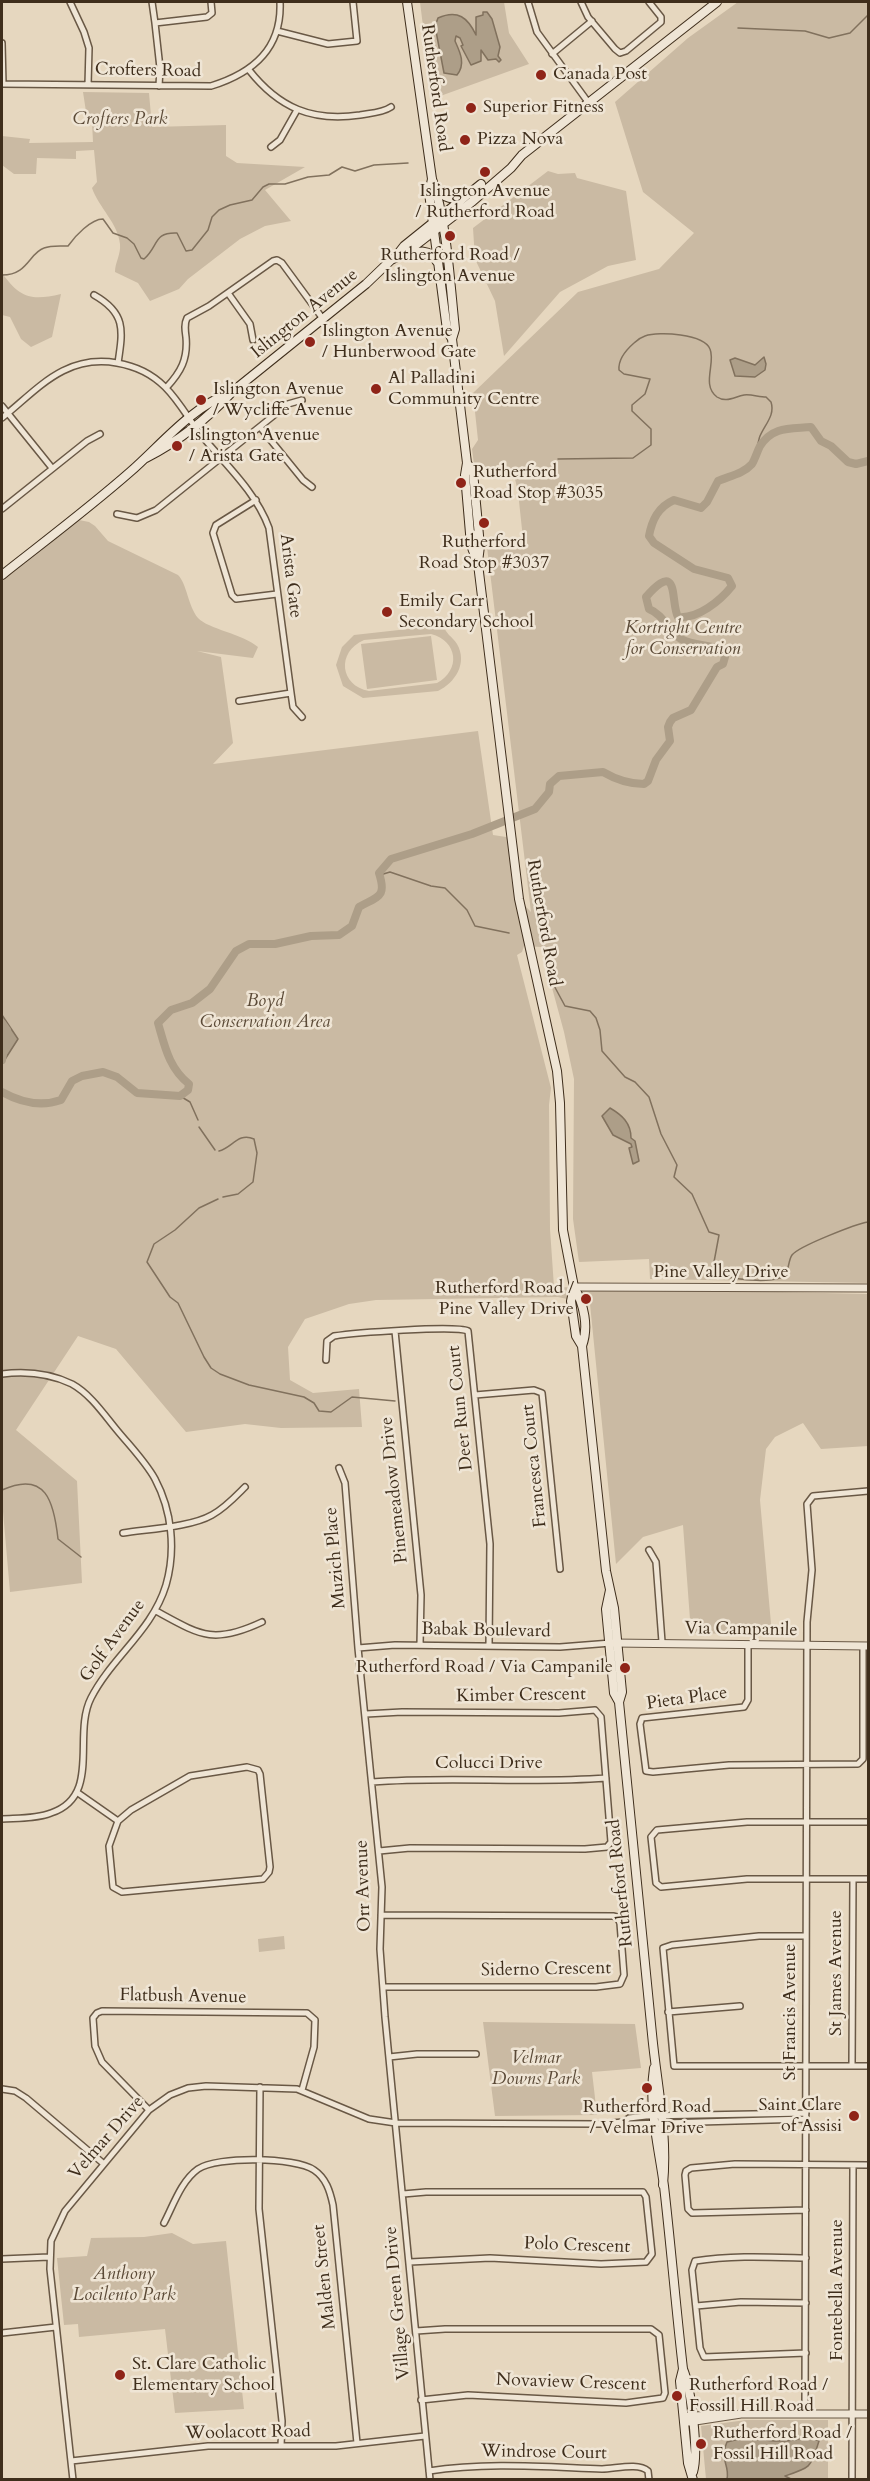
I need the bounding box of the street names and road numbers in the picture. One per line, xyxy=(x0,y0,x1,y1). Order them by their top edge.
street label: Rutherford Road xyxy=(415,23,455,153)
street label: Crofters Road xyxy=(95,59,201,83)
street label: Islington Avenue xyxy=(247,264,363,364)
street label: Arista Gate xyxy=(274,533,306,619)
street label: Rutherford Road xyxy=(521,858,565,988)
street label: Pine Valley Drive xyxy=(653,1262,789,1284)
street label: Deer Run Court xyxy=(444,1345,478,1471)
street label: Francesca Court xyxy=(518,1403,552,1529)
street label: Pinemeadow Drive xyxy=(377,1416,413,1564)
street label: Muzich Place xyxy=(321,1506,351,1610)
street label: Golf Avenue xyxy=(76,1595,150,1687)
street label: Via Campanile xyxy=(684,1618,798,1642)
street label: Babak Boulevard xyxy=(421,1619,551,1643)
street label: Pieta Place xyxy=(645,1683,729,1715)
street label: Kimber Crescent xyxy=(456,1684,586,1708)
street label: Colucci Drive xyxy=(435,1753,543,1775)
street label: Rutherford Road xyxy=(604,1818,638,1948)
street label: Orr Avenue xyxy=(352,1840,376,1932)
street label: St James Avenue xyxy=(826,1910,848,2036)
street label: St Francis Avenue xyxy=(780,1944,802,2080)
street label: Siderno Crescent xyxy=(481,1958,611,1982)
street label: Flatbush Avenue xyxy=(119,1985,247,2009)
street label: Velmar Drive xyxy=(65,2092,149,2184)
street label: Fontebella Avenue xyxy=(827,2219,849,2361)
street label: Malden Street xyxy=(309,2223,341,2331)
street label: Village Green Drive xyxy=(381,2225,415,2381)
street label: Polo Crescent xyxy=(523,2233,631,2259)
street label: Novaview Crescent xyxy=(495,2370,647,2396)
street label: Woolacott Road xyxy=(185,2421,311,2445)
street label: Windrose Court xyxy=(481,2441,607,2465)

